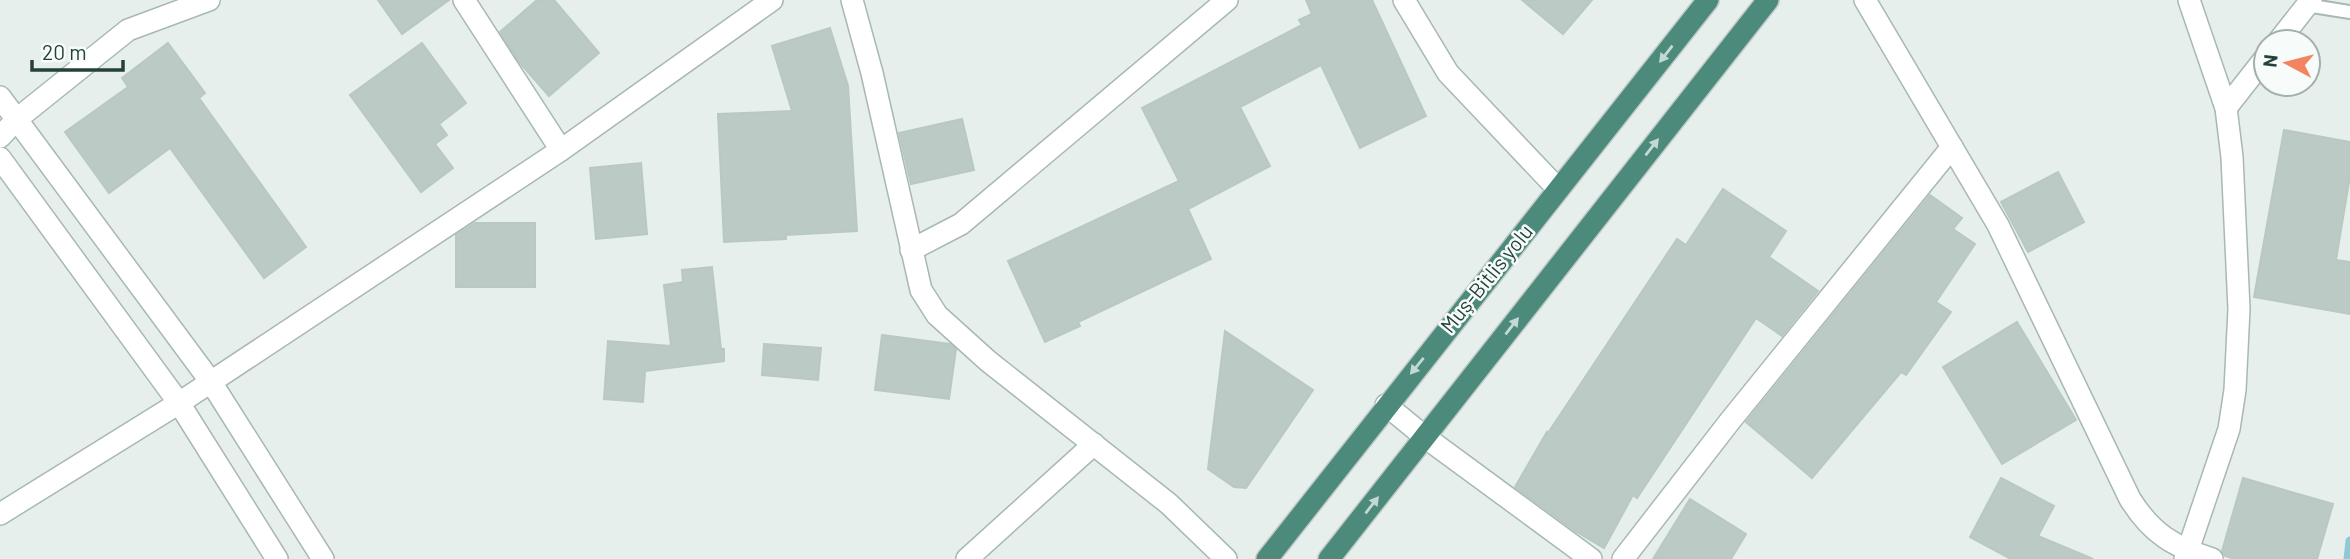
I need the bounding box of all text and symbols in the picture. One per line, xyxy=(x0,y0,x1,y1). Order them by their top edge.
scale bar xyxy=(32,28,122,72)
north arrow xyxy=(2252,28,2322,98)
text: 20 m xyxy=(42,39,87,64)
one-way arrow xyxy=(1658,44,1673,62)
text: N xyxy=(2257,53,2282,69)
one-way arrow xyxy=(1645,139,1660,157)
street label: Muş-Bitlis yolu xyxy=(1435,219,1537,337)
one-way arrow xyxy=(1504,318,1519,336)
one-way arrow xyxy=(1411,357,1425,375)
one-way arrow xyxy=(1364,497,1379,515)

